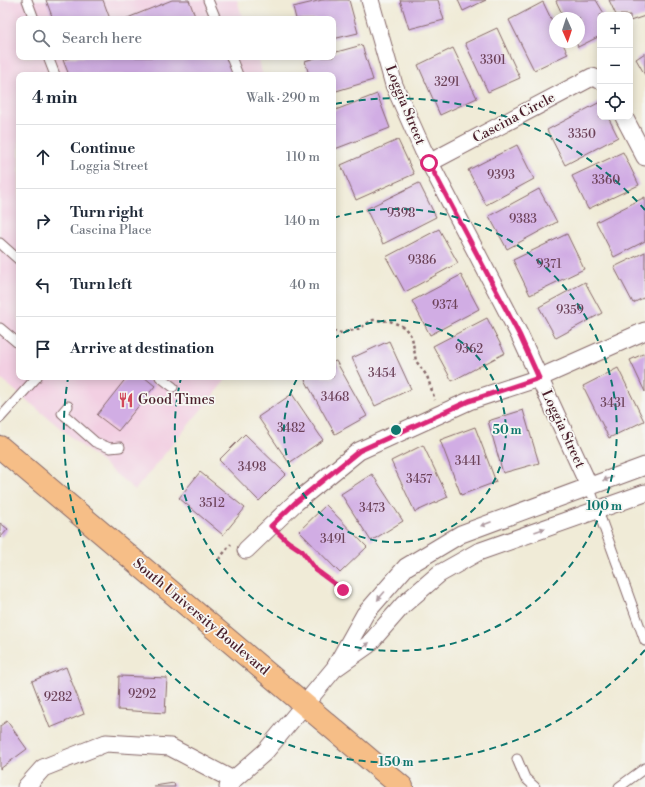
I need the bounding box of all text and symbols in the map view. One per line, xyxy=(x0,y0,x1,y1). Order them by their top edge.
north arrow xyxy=(549,12,585,48)
map controls xyxy=(597,12,633,120)
button: + xyxy=(597,12,633,48)
search box xyxy=(16,16,336,60)
icon: search xyxy=(30,27,52,49)
text: Search here xyxy=(62,29,142,48)
button: − xyxy=(597,48,633,84)
house number: 3301 xyxy=(480,53,507,68)
street label: Loggia Street xyxy=(381,63,429,147)
house number: 3291 xyxy=(434,75,461,90)
button: locate xyxy=(597,84,633,120)
text: 4 min xyxy=(32,87,77,109)
street label: Cascina Circle xyxy=(470,89,558,147)
text: Walk · 290 m xyxy=(246,90,320,106)
house number: 3350 xyxy=(568,127,596,142)
text: Continue xyxy=(70,139,135,158)
icon: ahead xyxy=(32,146,54,168)
text: 110 m xyxy=(286,149,320,165)
route start xyxy=(420,154,438,172)
text: Loggia Street xyxy=(70,158,148,174)
house number: 9393 xyxy=(487,168,515,183)
house number: 3360 xyxy=(592,173,620,188)
text: Turn right xyxy=(70,203,144,222)
house number: 9398 xyxy=(387,206,415,221)
icon: right xyxy=(32,210,54,232)
house number: 9383 xyxy=(509,212,537,227)
text: 140 m xyxy=(284,213,320,229)
text: Cascina Place xyxy=(70,222,152,238)
house number: 9386 xyxy=(408,253,436,268)
house number: 9371 xyxy=(536,257,562,272)
icon: left xyxy=(32,274,54,296)
text: Turn left xyxy=(70,275,132,294)
text: 40 m xyxy=(290,277,320,293)
house number: 9374 xyxy=(432,298,458,313)
house number: 9359 xyxy=(556,303,584,318)
icon: arrive xyxy=(32,338,54,360)
text: Arrive at destination xyxy=(70,339,214,358)
house number: 9362 xyxy=(455,342,483,357)
house number: 3454 xyxy=(368,366,396,381)
street label: Loggia Street xyxy=(537,387,589,471)
house number: 3468 xyxy=(321,390,349,405)
restaurant icon: Good Times xyxy=(117,391,135,409)
place label: Good Times xyxy=(138,391,215,409)
house number: 3431 xyxy=(600,396,627,411)
house number: 3482 xyxy=(277,421,305,436)
centre of rings xyxy=(389,423,403,437)
text: 50 m xyxy=(492,423,522,438)
house number: 3441 xyxy=(455,454,482,469)
house number: 3498 xyxy=(238,460,266,475)
house number: 3457 xyxy=(406,472,432,487)
one-way arrow xyxy=(602,476,614,482)
house number: 3512 xyxy=(199,496,225,511)
text: 100 m xyxy=(586,499,622,514)
house number: 3473 xyxy=(359,501,385,516)
one-way arrow xyxy=(480,522,492,528)
one-way arrow xyxy=(535,527,547,533)
house number: 3491 xyxy=(320,532,347,547)
street label: South University Boulevard xyxy=(129,554,273,680)
route end xyxy=(334,581,352,599)
one-way arrow xyxy=(376,591,385,602)
one-way arrow xyxy=(360,642,371,651)
house number: 9292 xyxy=(128,687,156,702)
house number: 9282 xyxy=(44,690,72,705)
text: 150 m xyxy=(379,755,413,770)

